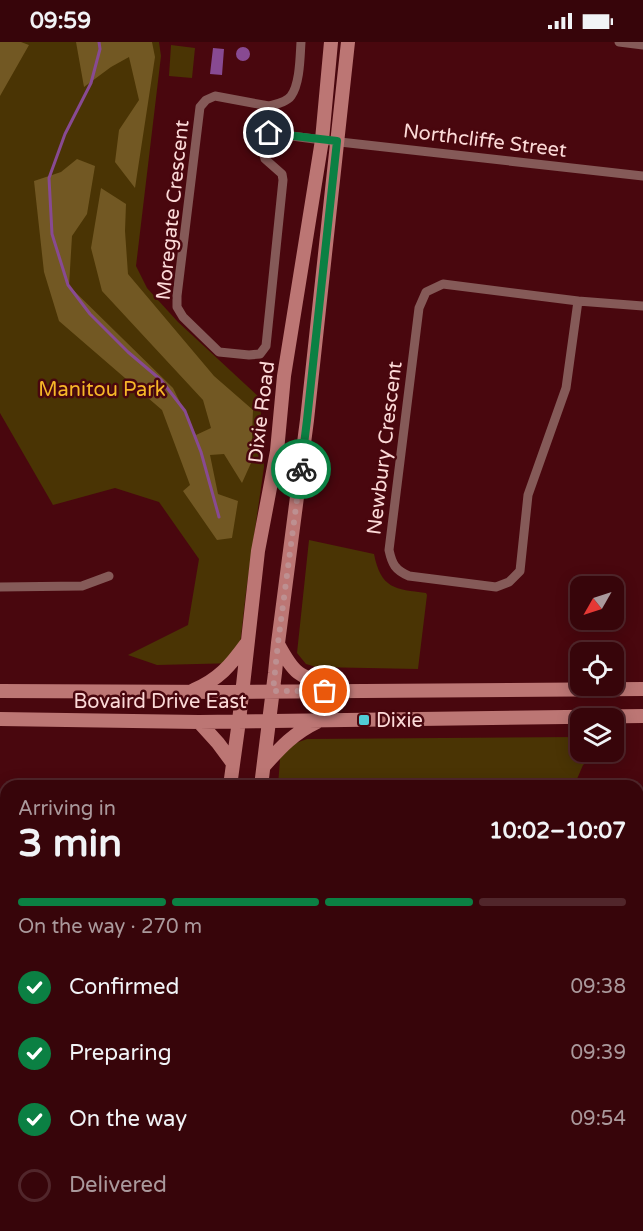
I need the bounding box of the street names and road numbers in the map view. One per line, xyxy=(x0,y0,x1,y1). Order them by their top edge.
street label: Moregate Crescent xyxy=(152,118,194,301)
street label: Northcliffe Street xyxy=(402,119,568,163)
street label: Dixie Road xyxy=(244,360,280,464)
street label: Newbury Crescent xyxy=(362,360,408,536)
street label: Bovaird Drive East xyxy=(73,690,247,714)

